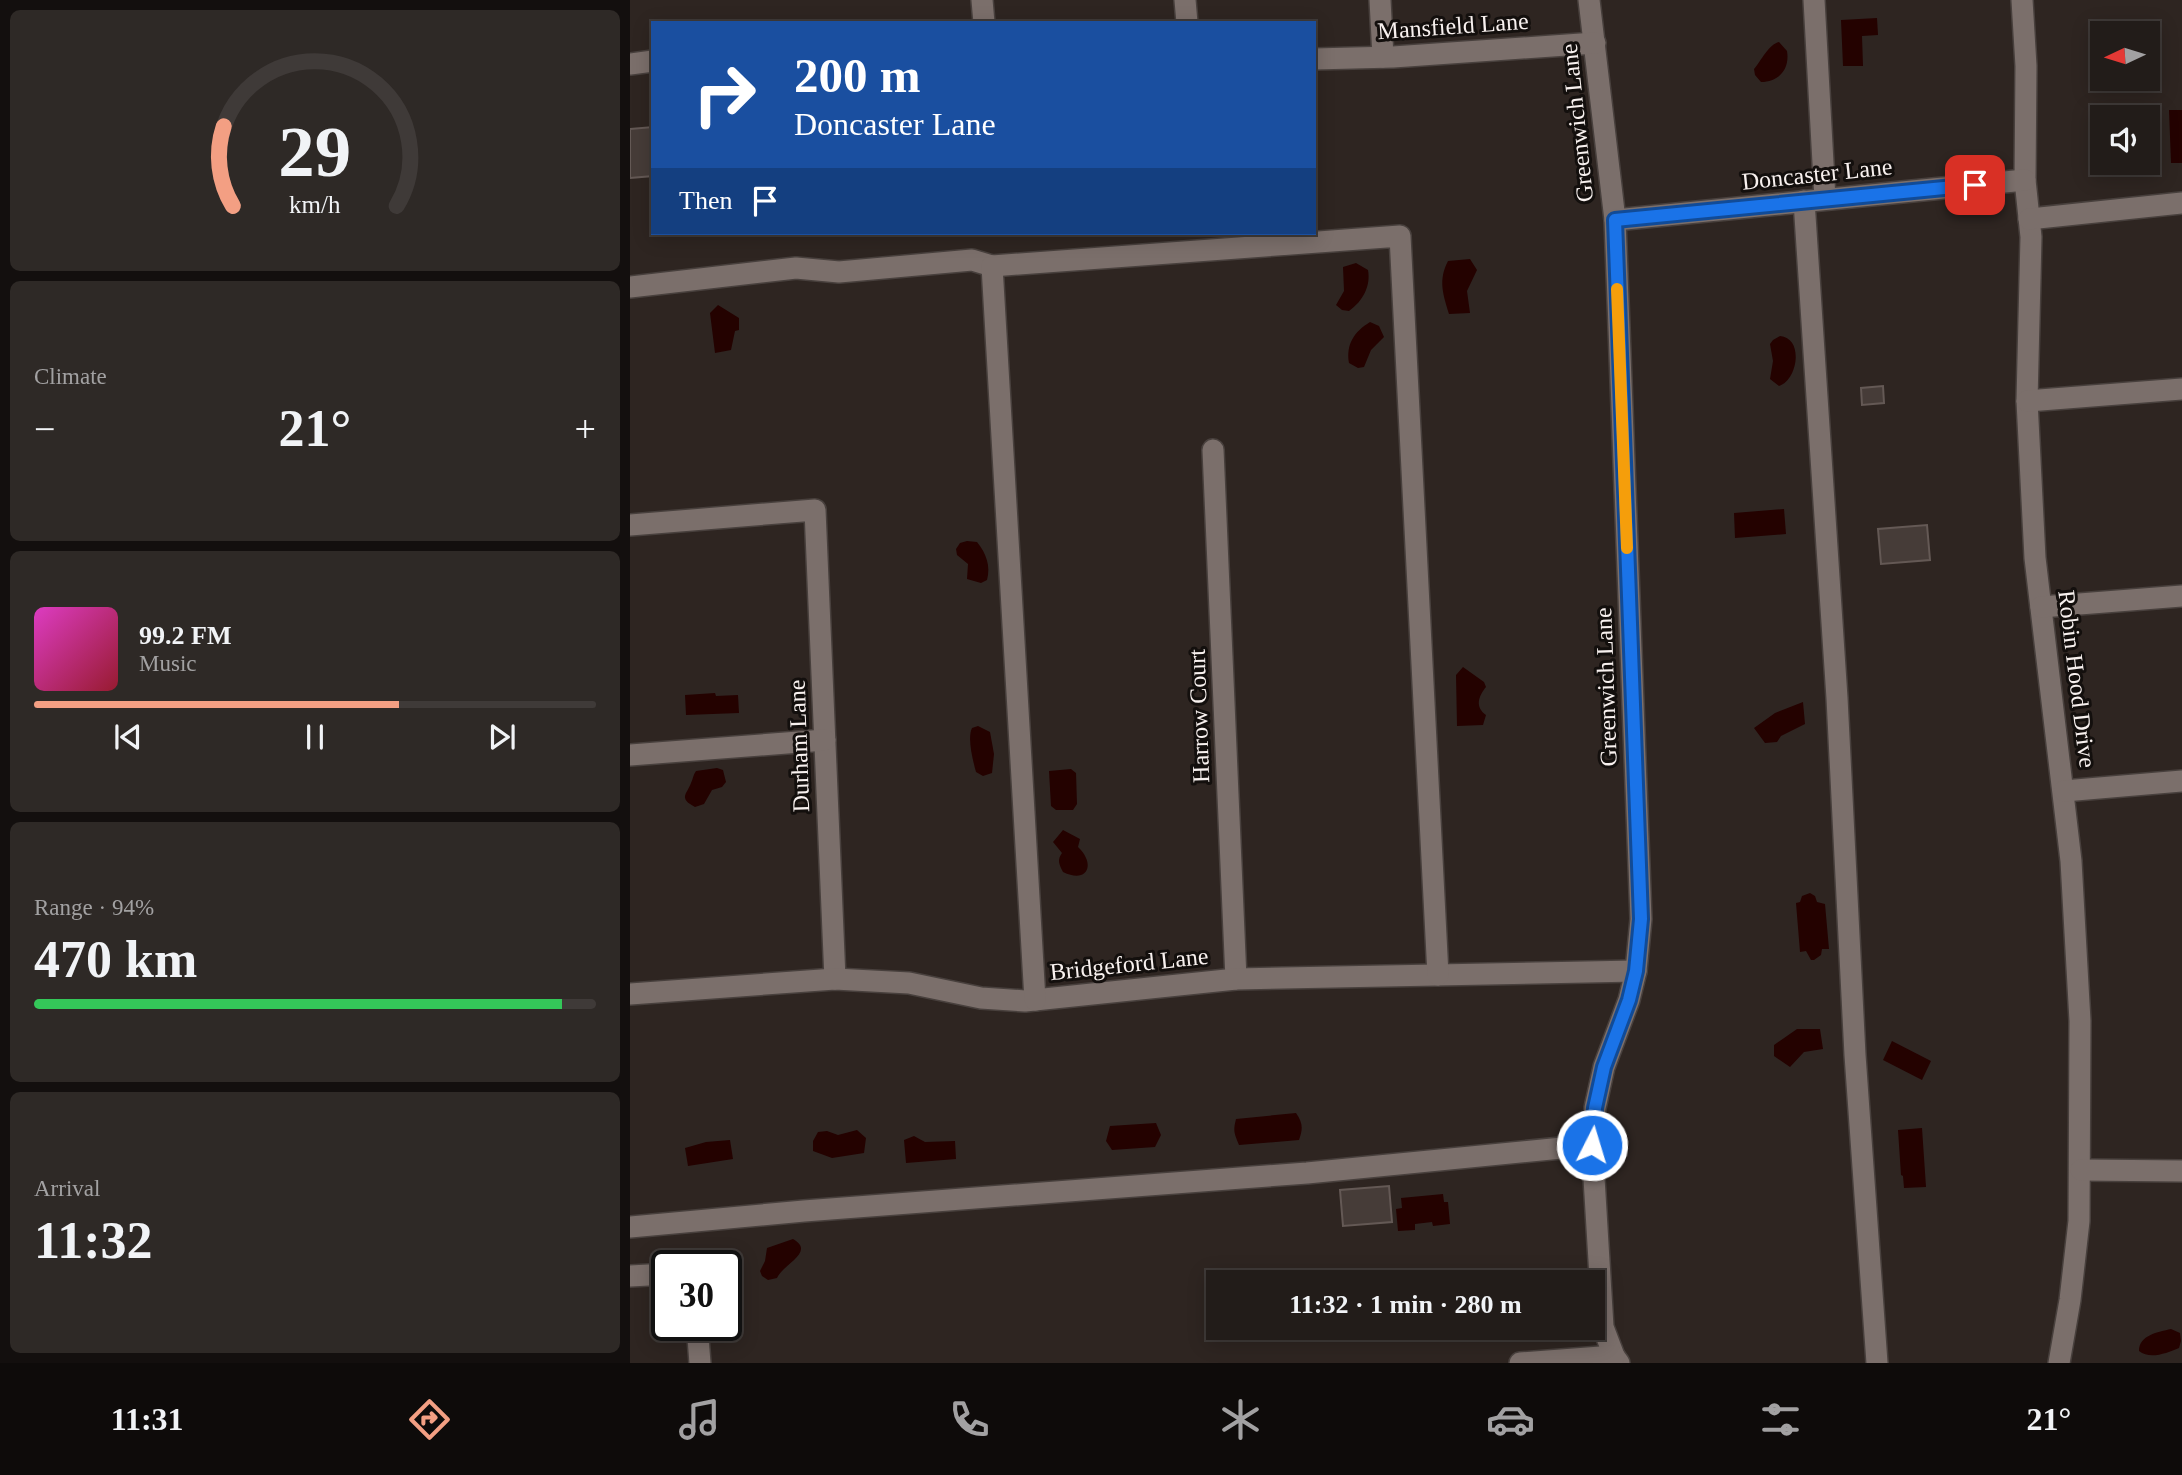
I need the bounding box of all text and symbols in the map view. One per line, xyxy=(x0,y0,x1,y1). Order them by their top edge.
street label: Mansfield Lane xyxy=(1377,8,1529,44)
north arrow xyxy=(2090,21,2160,91)
map controls xyxy=(2090,21,2160,175)
street label: Greenwich Lane xyxy=(1556,42,1598,204)
text: 200 m xyxy=(794,48,921,103)
icon: right xyxy=(679,49,770,140)
button: sound xyxy=(2090,105,2160,175)
text: Doncaster Lane xyxy=(794,106,996,142)
text: 29 xyxy=(279,112,351,193)
street label: Doncaster Lane xyxy=(1740,153,1894,195)
pin xyxy=(1945,155,2005,215)
icon: arrive xyxy=(1956,166,1994,204)
icon: arrive xyxy=(746,182,784,220)
text: Then xyxy=(679,186,732,215)
text: km/h xyxy=(289,191,341,218)
text: Climate xyxy=(34,364,107,389)
text: 21° xyxy=(279,400,351,457)
text: − xyxy=(34,408,55,450)
text: + xyxy=(575,408,596,450)
street label: Robin Hood Drive xyxy=(2053,589,2101,769)
street label: Greenwich Lane xyxy=(1590,607,1622,767)
text: 99.2 FM xyxy=(139,621,231,650)
street label: Harrow Court xyxy=(1184,648,1214,783)
text: Music xyxy=(139,651,197,676)
street label: Durham Lane xyxy=(784,679,814,813)
icon: previous xyxy=(109,718,147,756)
icon: pause xyxy=(296,718,334,756)
icon: next xyxy=(483,718,521,756)
text: Range · 94% xyxy=(34,895,154,920)
text: 470 km xyxy=(34,931,197,988)
street label: Bridgeford Lane xyxy=(1048,943,1210,985)
position arrow xyxy=(1555,1108,1629,1182)
text: Arrival xyxy=(34,1176,100,1201)
text: 11:32 xyxy=(34,1212,152,1269)
speed limit sign: 30 xyxy=(651,1250,742,1341)
text: 11:32 · 1 min · 280 m xyxy=(1289,1290,1522,1319)
icon: directions xyxy=(405,1395,454,1444)
icon: music xyxy=(675,1395,724,1444)
icon: phone xyxy=(945,1395,994,1444)
icon: climate xyxy=(1216,1395,1265,1444)
icon: car xyxy=(1486,1395,1535,1444)
icon: filters xyxy=(1756,1395,1805,1444)
text: 11:31 xyxy=(111,1401,184,1437)
text: 21° xyxy=(2027,1401,2071,1437)

